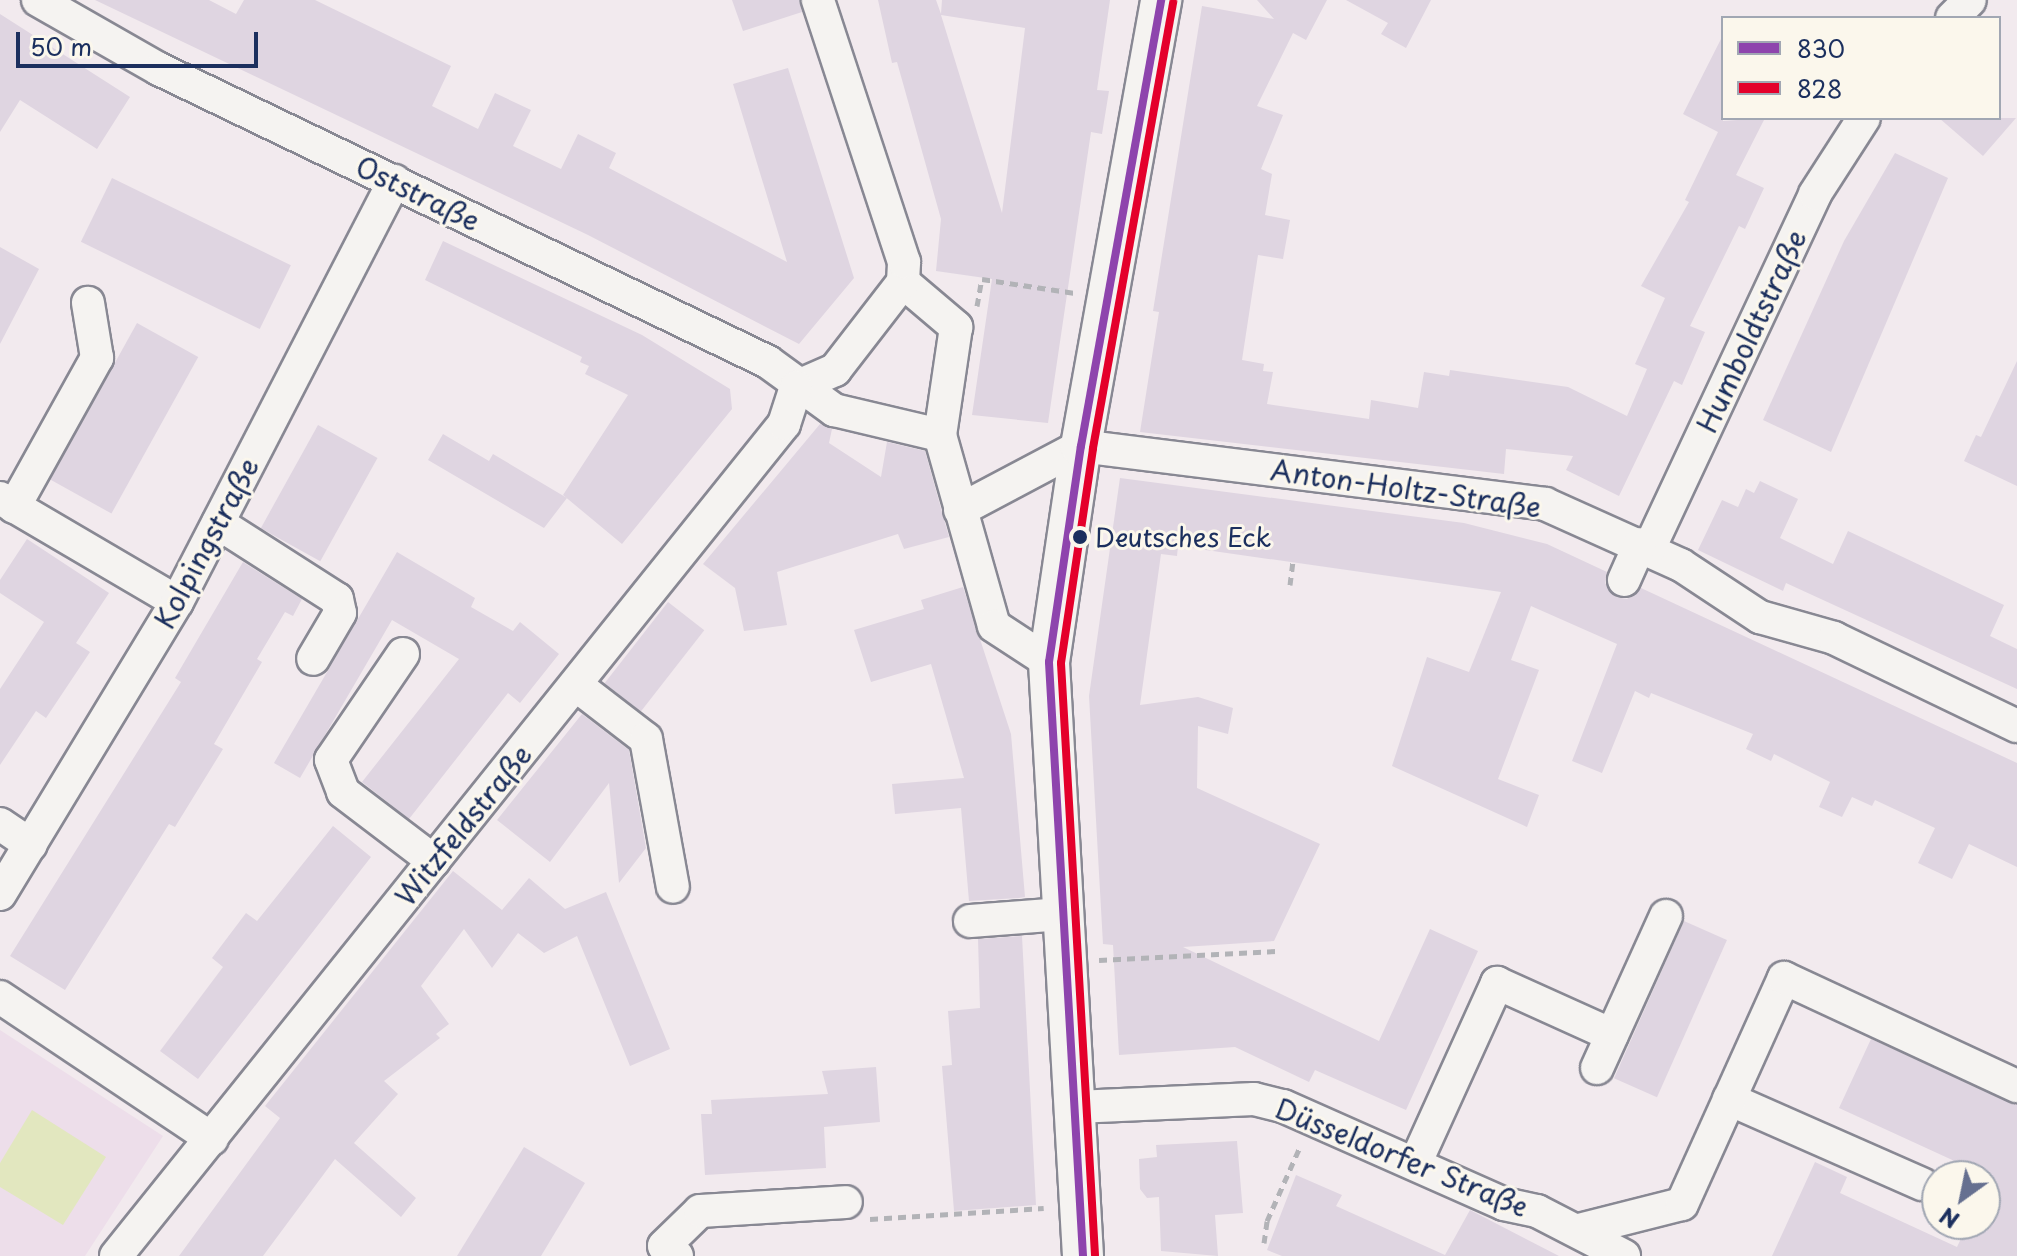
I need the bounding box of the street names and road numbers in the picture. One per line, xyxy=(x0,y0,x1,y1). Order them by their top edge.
street label: Oststraße xyxy=(351,149,485,237)
street label: Humboldtstraße xyxy=(1689,224,1813,438)
street label: Kolpingstraße xyxy=(147,452,265,634)
street label: Anton-Holtz-Straße xyxy=(1269,452,1543,524)
street label: Witzfeldstraße xyxy=(388,738,538,912)
street label: Düsseldorfer Straße xyxy=(1270,1091,1534,1223)

